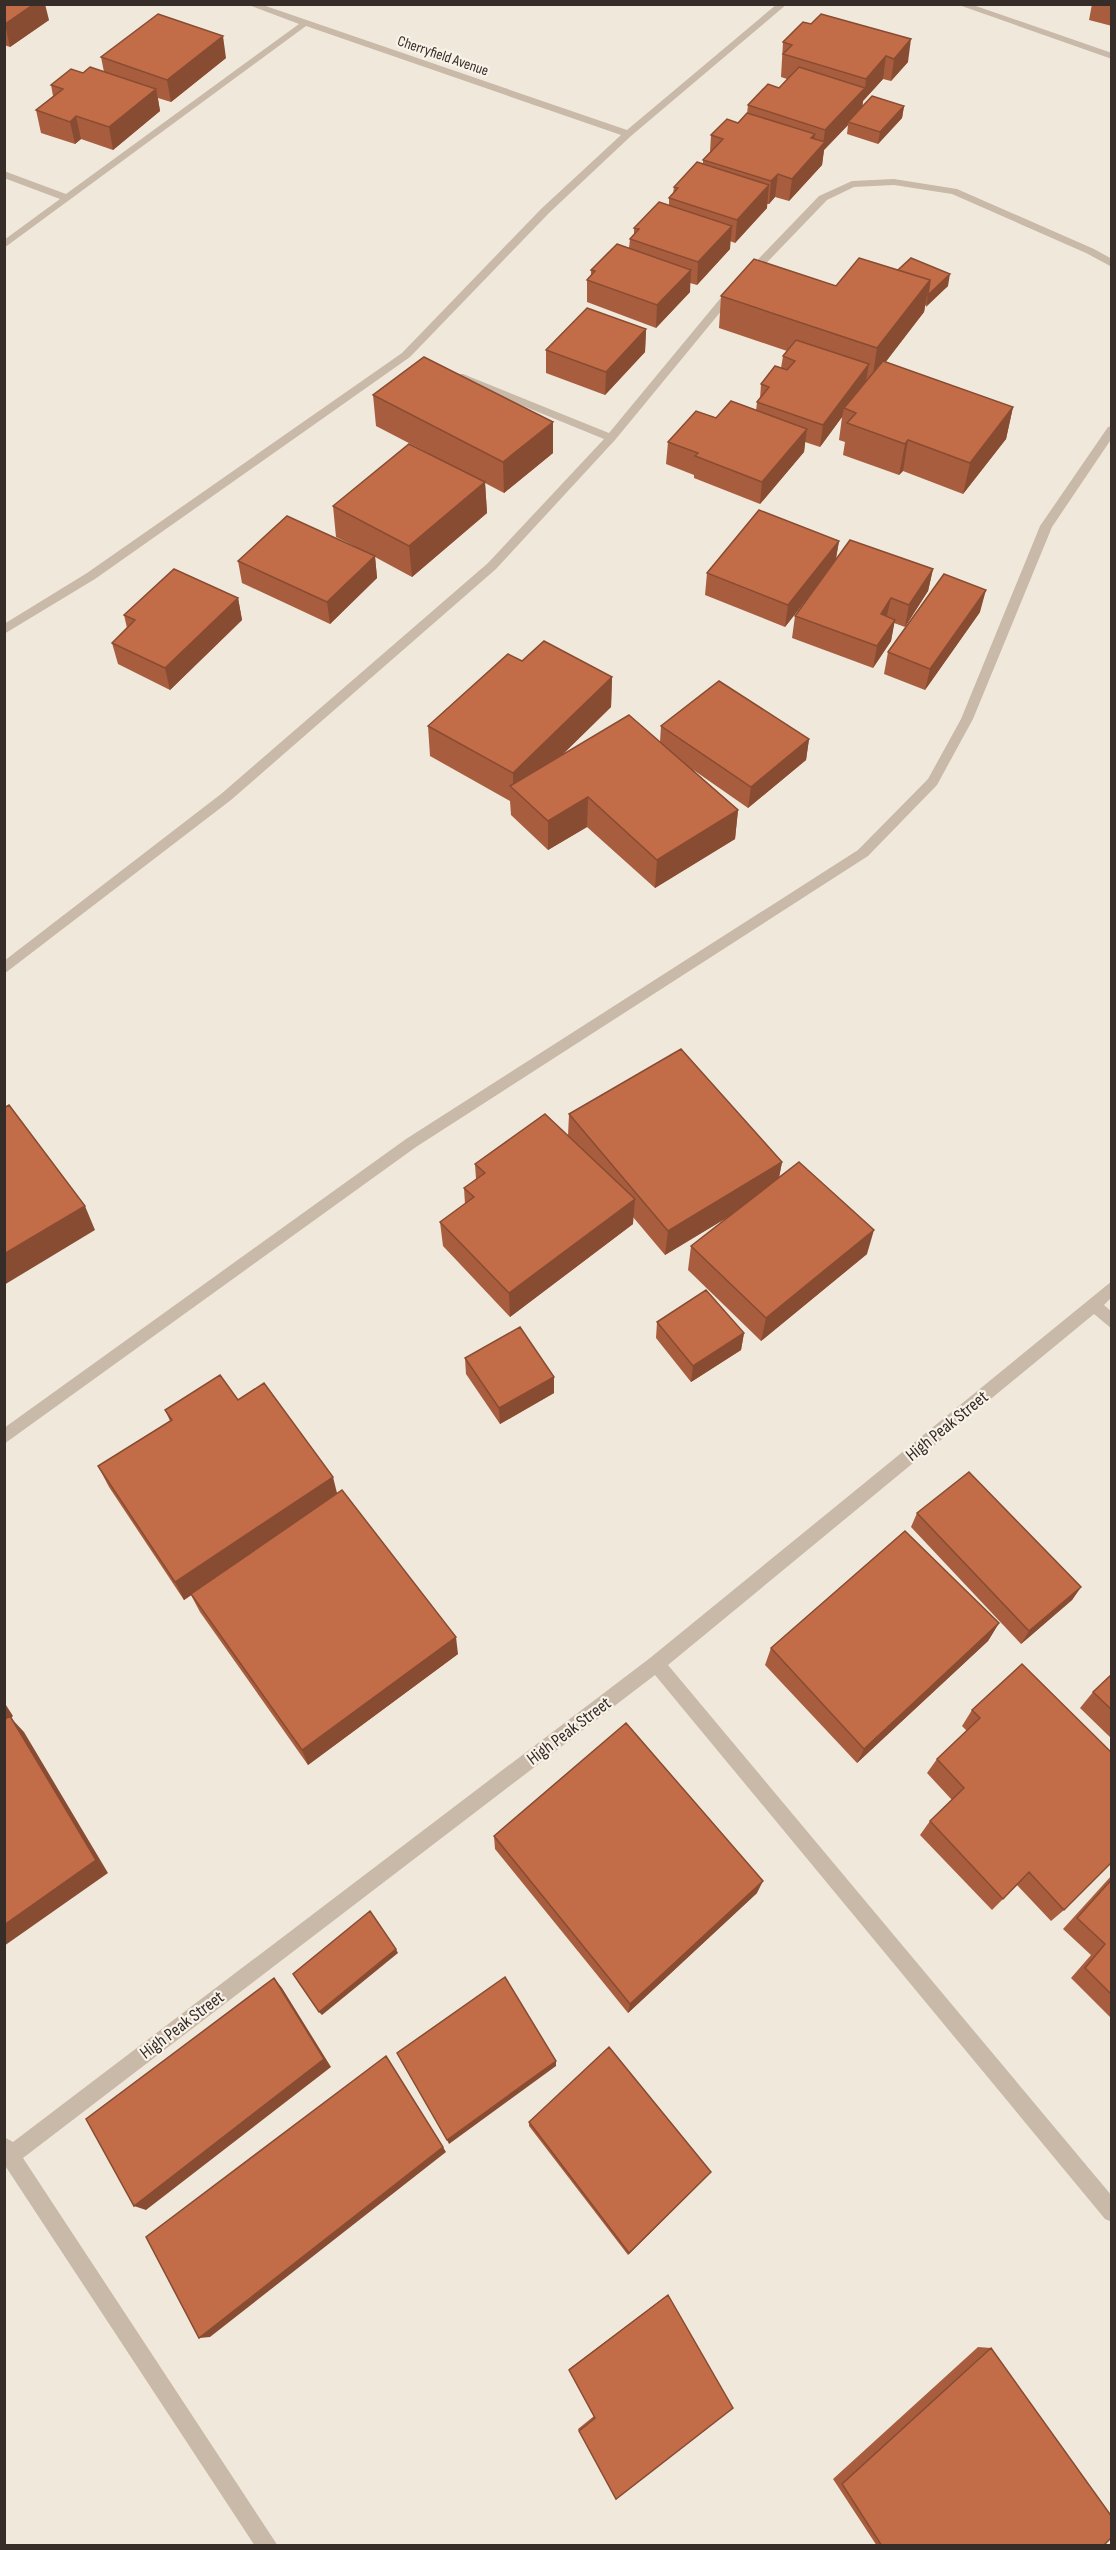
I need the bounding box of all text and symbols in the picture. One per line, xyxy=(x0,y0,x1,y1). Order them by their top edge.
street label: Cherryfield Avenue xyxy=(395,32,491,80)
street label: High Peak Street xyxy=(902,1386,993,1466)
street label: High Peak Street xyxy=(523,1692,616,1769)
street label: High Peak Street xyxy=(136,1986,229,2063)

